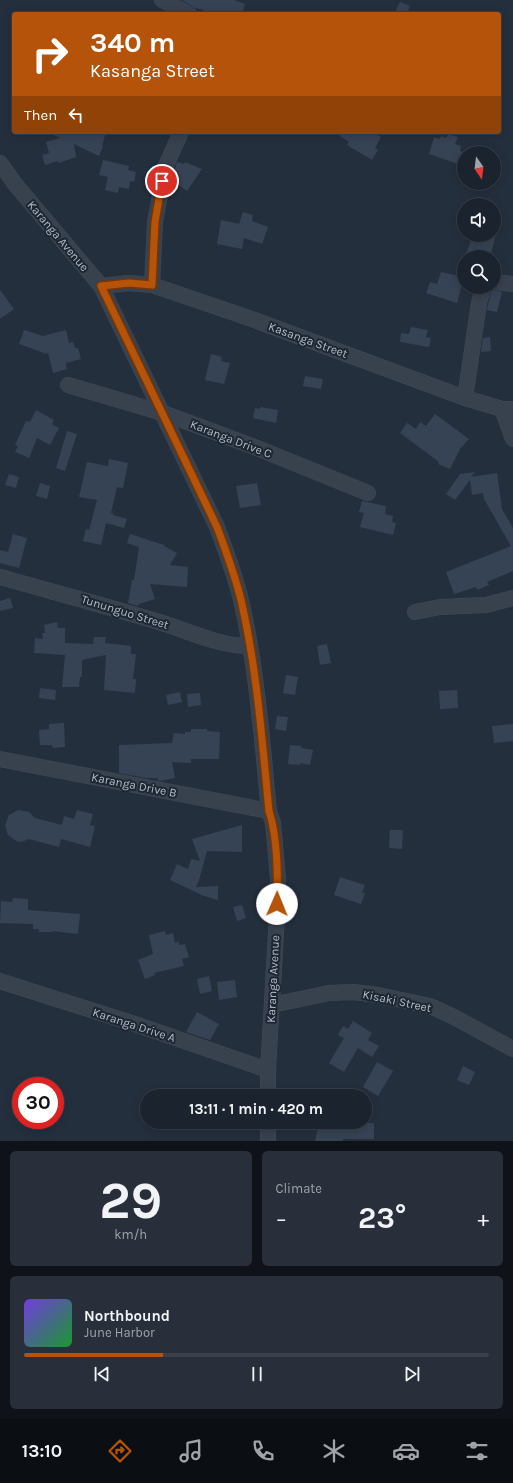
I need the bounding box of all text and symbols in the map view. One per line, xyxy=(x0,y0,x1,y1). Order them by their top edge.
text: 340 m xyxy=(90,26,175,59)
icon: right xyxy=(24,28,76,80)
text: Kasanga Street xyxy=(90,60,215,82)
icon: left xyxy=(65,104,87,126)
text: Then xyxy=(24,106,57,124)
north arrow xyxy=(457,146,501,190)
map controls xyxy=(457,146,501,294)
pin xyxy=(145,164,179,198)
icon: arrive xyxy=(151,170,173,192)
street label: Karanga Avenue xyxy=(24,198,92,274)
button: sound xyxy=(457,198,501,242)
button: search xyxy=(457,250,501,294)
street label: Kasanga Street xyxy=(266,319,350,361)
street label: Karanga Drive C xyxy=(188,417,274,461)
street label: Tununguo Street xyxy=(80,592,171,632)
street label: Karanga Drive B xyxy=(90,770,178,800)
position arrow xyxy=(256,883,298,925)
street label: Karanga Avenue xyxy=(264,935,282,1023)
street label: Kisaki Street xyxy=(361,987,433,1015)
street label: Karanga Drive A xyxy=(91,1005,177,1045)
speed limit sign: 30 xyxy=(12,1077,64,1129)
text: 13:11 · 1 min · 420 m xyxy=(189,1100,323,1118)
text: 29 xyxy=(99,1170,162,1231)
text: Climate xyxy=(276,1181,322,1196)
text: 23° xyxy=(358,1200,406,1236)
text: − xyxy=(276,1206,287,1232)
text: + xyxy=(477,1206,489,1232)
text: km/h xyxy=(114,1227,147,1242)
text: Northbound xyxy=(84,1307,170,1325)
text: June Harbor xyxy=(84,1325,155,1340)
icon: previous xyxy=(91,1363,113,1385)
icon: pause xyxy=(246,1363,268,1385)
icon: next xyxy=(401,1363,423,1385)
icon: directions xyxy=(106,1437,134,1465)
icon: music xyxy=(177,1437,205,1465)
icon: phone xyxy=(249,1437,277,1465)
icon: climate xyxy=(320,1437,348,1465)
icon: car xyxy=(392,1437,420,1465)
icon: filters xyxy=(463,1437,491,1465)
text: 13:10 xyxy=(22,1440,62,1462)

